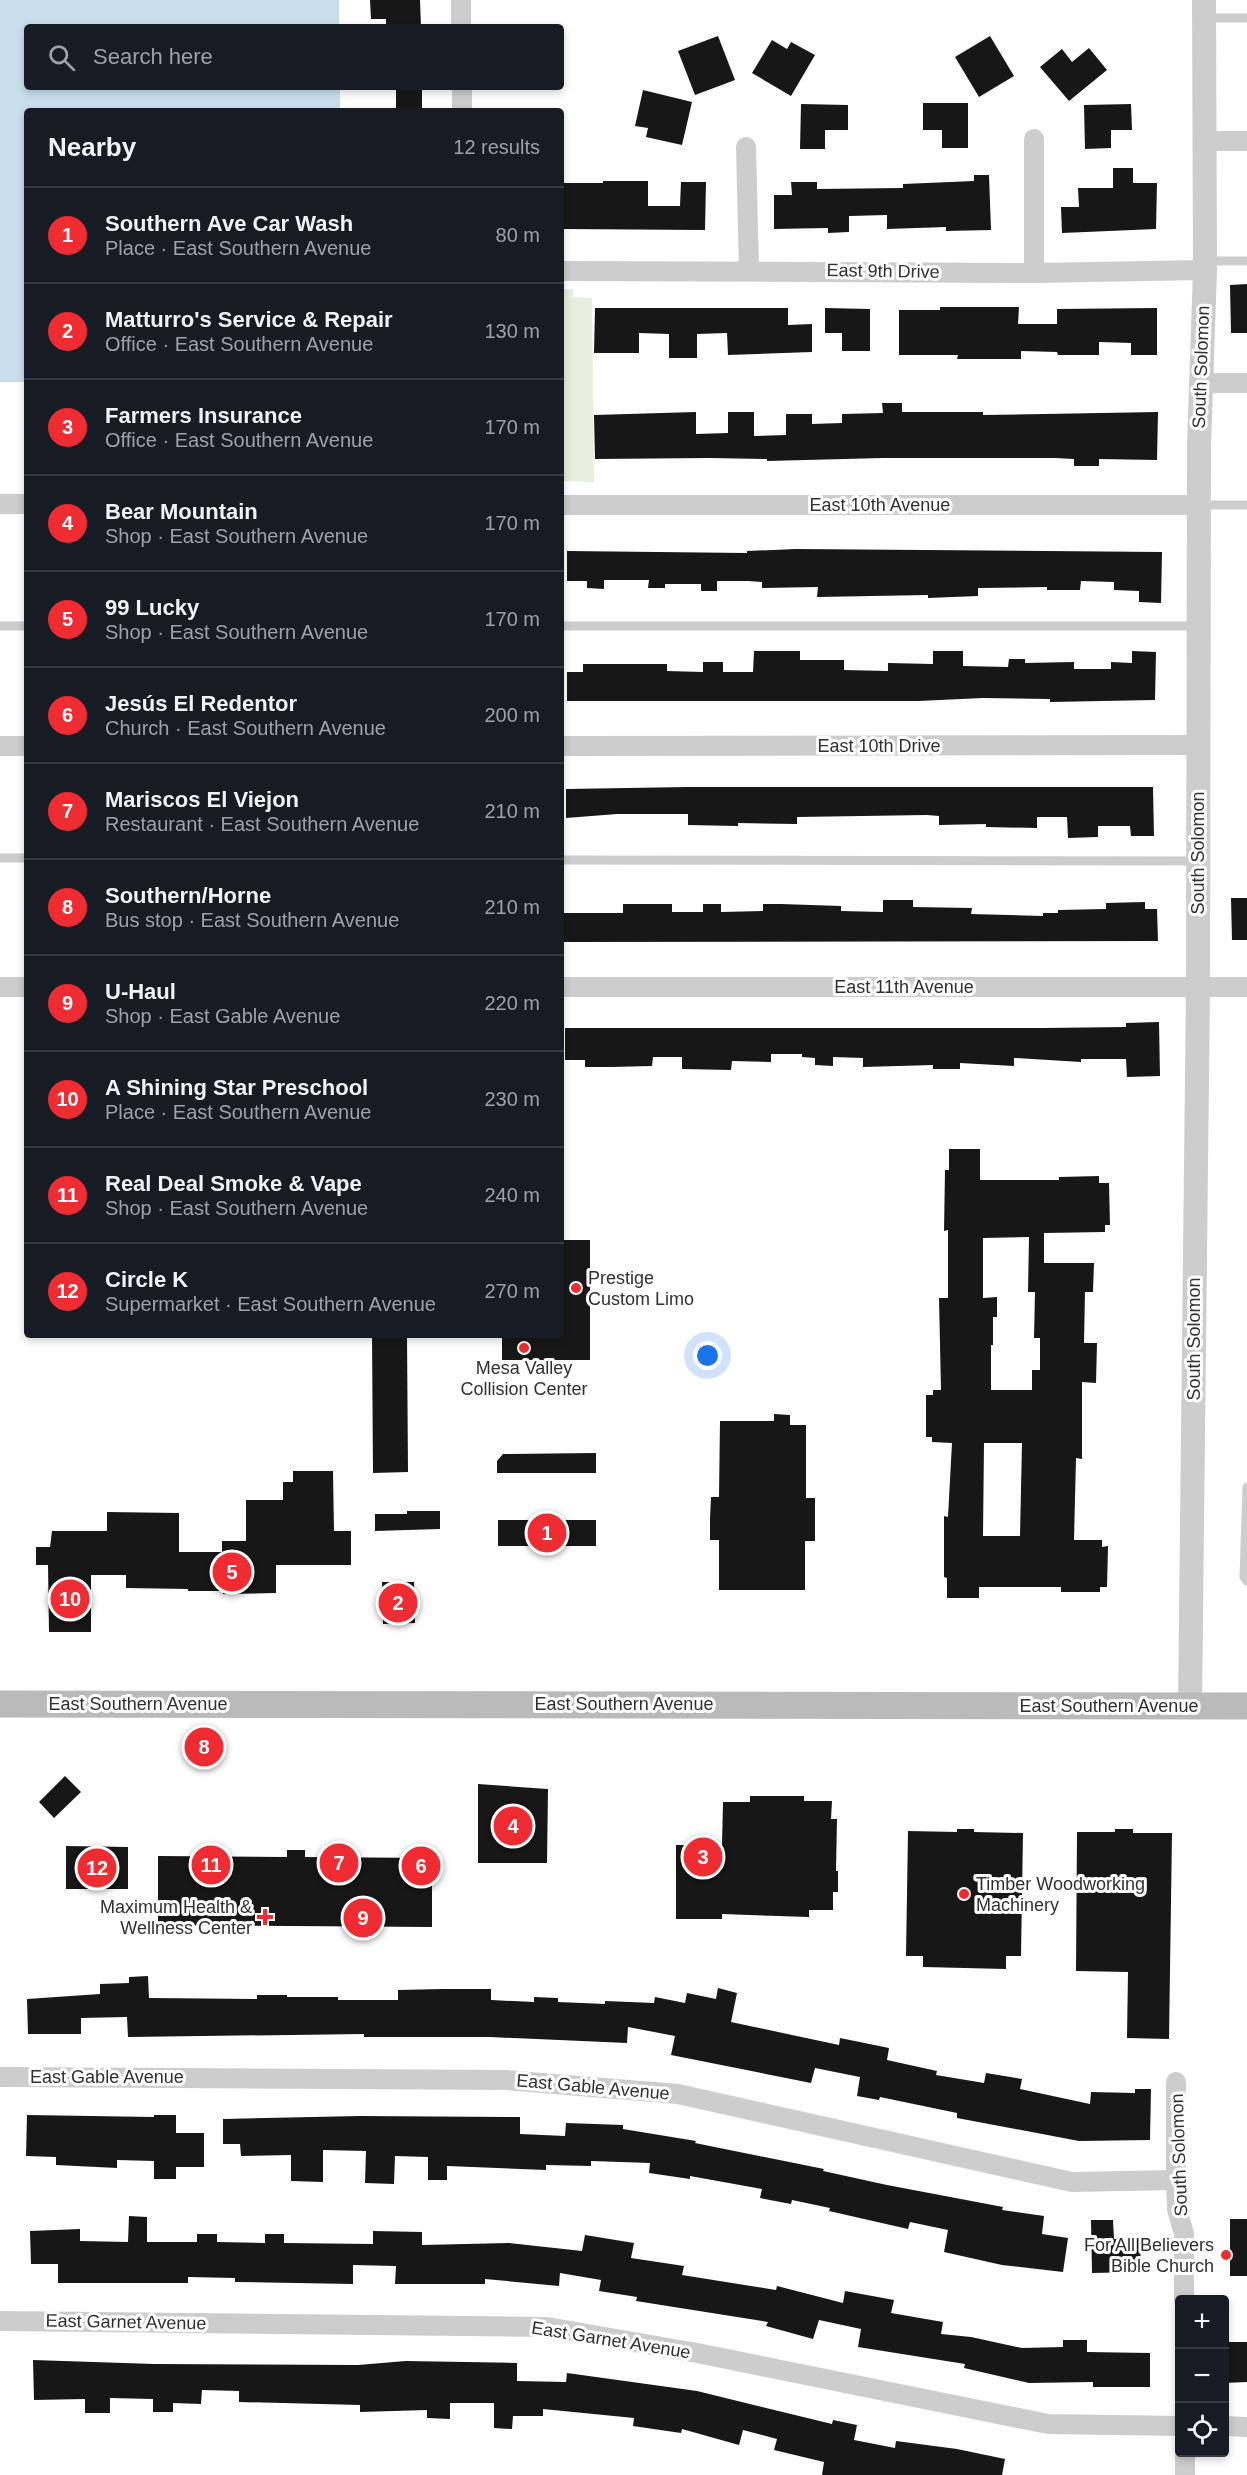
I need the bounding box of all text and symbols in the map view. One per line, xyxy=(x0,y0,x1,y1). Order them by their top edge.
search box xyxy=(24,24,564,90)
icon: search xyxy=(45,41,78,74)
text: Search here xyxy=(93,44,213,69)
text: Nearby xyxy=(48,132,136,162)
text: 12 results xyxy=(453,136,540,158)
text: Southern Ave Car Wash xyxy=(105,211,353,236)
text: 1 xyxy=(62,224,73,246)
text: 80 m xyxy=(496,224,540,246)
text: Place · East Southern Avenue xyxy=(105,237,371,259)
street label: East 9th Drive xyxy=(826,260,940,282)
street label: South Solomon xyxy=(1189,305,1213,429)
text: Matturro's Service & Repair xyxy=(105,307,393,332)
text: 2 xyxy=(62,320,73,342)
text: 130 m xyxy=(484,320,540,342)
text: Office · East Southern Avenue xyxy=(105,333,373,355)
text: Farmers Insurance xyxy=(105,403,302,428)
text: 3 xyxy=(62,416,73,438)
text: 170 m xyxy=(484,416,540,438)
text: Office · East Southern Avenue xyxy=(105,429,373,451)
street label: East 10th Avenue xyxy=(810,495,950,515)
text: Bear Mountain xyxy=(105,499,258,524)
text: 4 xyxy=(62,512,73,534)
text: 170 m xyxy=(484,512,540,534)
text: Shop · East Southern Avenue xyxy=(105,525,368,547)
text: 99 Lucky xyxy=(105,595,199,620)
text: 5 xyxy=(62,608,73,630)
text: 170 m xyxy=(484,608,540,630)
text: Shop · East Southern Avenue xyxy=(105,621,368,643)
text: Jesús El Redentor xyxy=(105,691,297,716)
text: 6 xyxy=(62,704,73,726)
text: 200 m xyxy=(484,704,540,726)
text: Church · East Southern Avenue xyxy=(105,717,386,739)
street label: East 10th Drive xyxy=(817,736,941,756)
text: Mariscos El Viejon xyxy=(105,787,299,812)
street label: South Solomon xyxy=(1188,791,1208,915)
text: 7 xyxy=(62,800,73,822)
text: 210 m xyxy=(484,800,540,822)
text: Restaurant · East Southern Avenue xyxy=(105,813,419,835)
text: Southern/Horne xyxy=(105,883,271,908)
text: 8 xyxy=(62,896,73,918)
text: 210 m xyxy=(484,896,540,918)
text: Bus stop · East Southern Avenue xyxy=(105,909,399,931)
street label: East 11th Avenue xyxy=(834,977,974,997)
text: U-Haul xyxy=(105,979,176,1004)
text: 9 xyxy=(62,992,73,1014)
text: 220 m xyxy=(484,992,540,1014)
text: Shop · East Gable Avenue xyxy=(105,1005,340,1027)
text: A Shining Star Preschool xyxy=(105,1075,368,1100)
text: 10 xyxy=(56,1088,79,1110)
text: 230 m xyxy=(484,1088,540,1110)
text: Place · East Southern Avenue xyxy=(105,1101,371,1123)
text: Real Deal Smoke & Vape xyxy=(105,1171,362,1196)
text: 11 xyxy=(57,1184,78,1206)
text: 240 m xyxy=(484,1184,540,1206)
text: Shop · East Southern Avenue xyxy=(105,1197,368,1219)
text: Circle K xyxy=(105,1267,188,1292)
place label: Prestige Custom Limo xyxy=(588,1268,694,1309)
street label: South Solomon xyxy=(1184,1277,1204,1401)
text: 12 xyxy=(56,1280,79,1302)
text: 270 m xyxy=(484,1280,540,1302)
marker: Prestige Custom Limo xyxy=(569,1281,583,1295)
text: Supermarket · East Southern Avenue xyxy=(105,1293,436,1315)
marker: Mesa Valley Collision Center xyxy=(517,1341,531,1355)
your location xyxy=(693,1341,722,1370)
place label: Mesa Valley Collision Center xyxy=(460,1358,588,1399)
pin: 1 xyxy=(528,1510,566,1556)
pin: 5 xyxy=(212,1550,252,1594)
pin: 10 xyxy=(50,1576,90,1622)
pin: 2 xyxy=(378,1580,418,1626)
street label: East Southern Avenue xyxy=(49,1694,227,1714)
street label: East Southern Avenue xyxy=(535,1694,713,1714)
street label: East Southern Avenue xyxy=(1020,1696,1198,1716)
pin: 8 xyxy=(184,1724,224,1770)
pin: 4 xyxy=(494,1804,532,1848)
pin: 3 xyxy=(684,1834,722,1880)
pin: 7 xyxy=(320,1840,358,1886)
pin: 11 xyxy=(192,1842,230,1888)
pin: 6 xyxy=(402,1844,440,1888)
pin: 12 xyxy=(78,1846,116,1890)
place label: Timber Woodworking Machinery xyxy=(976,1874,1145,1915)
marker: Timber Woodworking Machinery xyxy=(957,1887,971,1901)
pin: 9 xyxy=(344,1896,382,1940)
place label: Maximum Health & Wellness Center xyxy=(100,1897,252,1938)
marker: Maximum Health & Wellness Center xyxy=(256,1908,274,1926)
street label: East Gable Avenue xyxy=(30,2067,184,2087)
street label: East Gable Avenue xyxy=(516,2070,670,2104)
street label: South Solomon xyxy=(1167,2093,1191,2217)
place label: For All Believers Bible Church xyxy=(1084,2235,1214,2276)
marker: For All Believers Bible Church xyxy=(1219,2248,1233,2262)
map controls xyxy=(1175,2295,1229,2457)
button: + xyxy=(1175,2295,1229,2349)
street label: East Garnet Avenue xyxy=(45,2311,207,2333)
street label: East Garnet Avenue xyxy=(530,2318,692,2362)
button: − xyxy=(1175,2349,1229,2403)
button: locate xyxy=(1175,2403,1229,2457)

